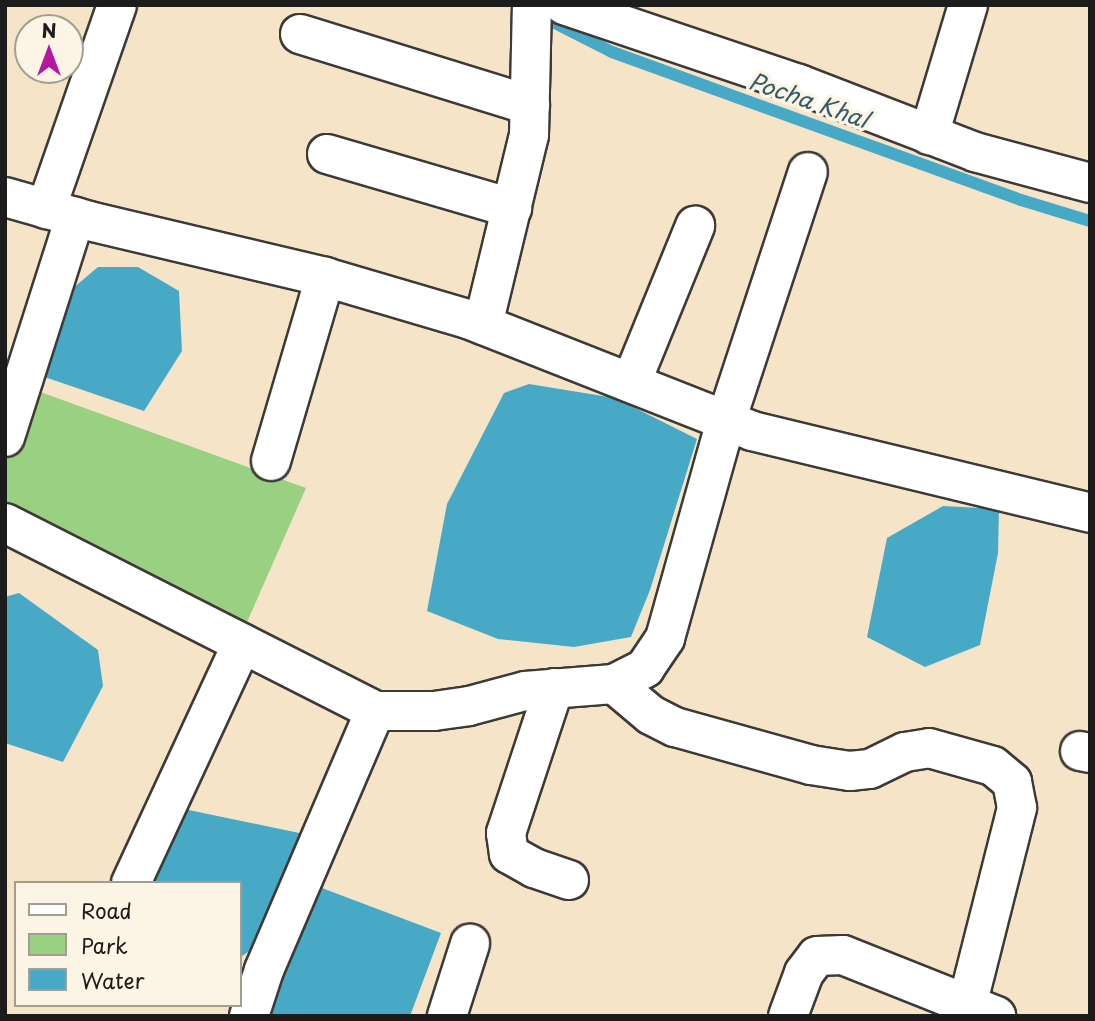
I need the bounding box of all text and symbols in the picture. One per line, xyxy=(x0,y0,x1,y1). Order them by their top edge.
north arrow xyxy=(14,14,84,84)
text: N xyxy=(41,16,57,44)
water label: Pocha Khal xyxy=(747,67,871,133)
legend xyxy=(14,881,242,1007)
text: Road xyxy=(81,894,132,926)
text: Park xyxy=(81,929,128,961)
text: Water xyxy=(81,964,144,996)

